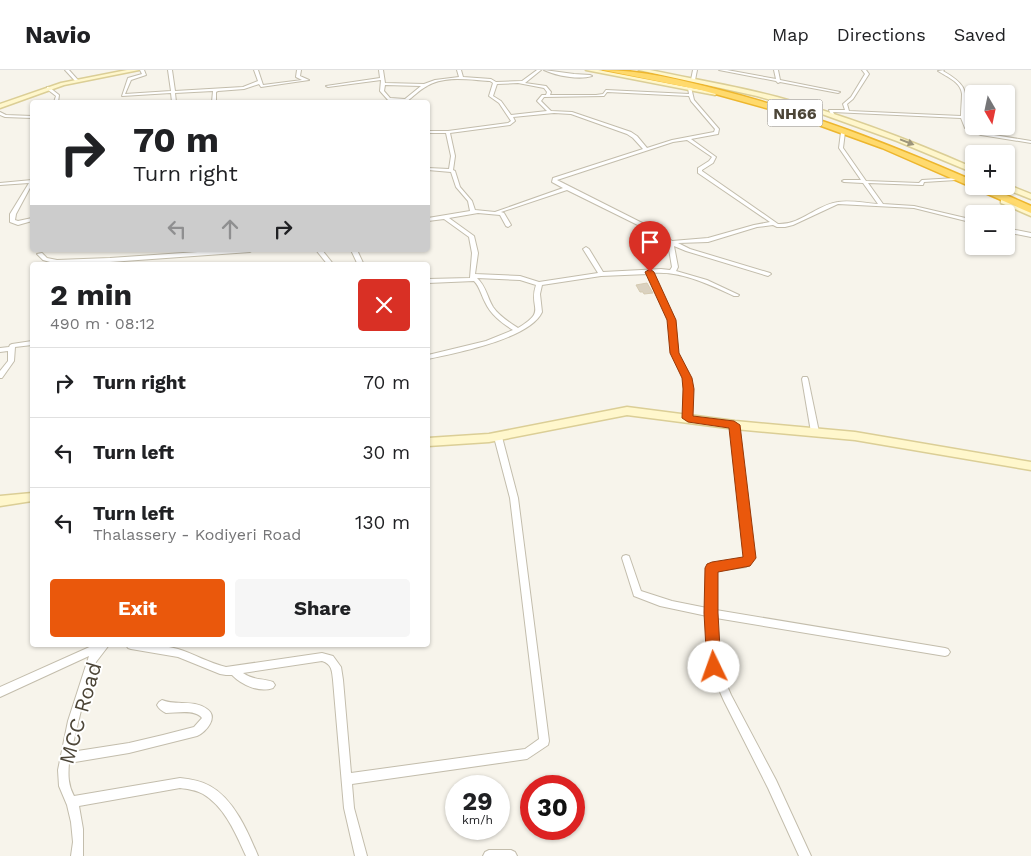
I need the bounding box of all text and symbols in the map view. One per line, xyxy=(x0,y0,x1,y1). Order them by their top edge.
text: Navio xyxy=(25,21,91,49)
text: Map xyxy=(772,24,809,45)
text: Directions xyxy=(837,24,926,45)
text: Saved xyxy=(954,24,1006,45)
north arrow xyxy=(965,85,1015,135)
map controls xyxy=(965,85,1015,255)
road number: NH66 xyxy=(768,99,822,126)
text: 70 m xyxy=(133,119,219,161)
icon: right xyxy=(50,120,115,185)
one-way arrow xyxy=(900,138,915,146)
button: + xyxy=(965,145,1015,195)
text: Turn right xyxy=(133,161,238,186)
button: − xyxy=(965,205,1015,255)
icon: left xyxy=(163,215,191,243)
icon: ahead xyxy=(216,215,244,243)
icon: right xyxy=(269,215,297,243)
pin xyxy=(629,221,671,272)
icon: arrive xyxy=(636,228,664,256)
text: 2 min xyxy=(50,277,132,312)
button: close xyxy=(358,279,410,331)
text: 490 m · 08:12 xyxy=(50,314,155,333)
icon: right xyxy=(50,369,78,397)
text: Turn right xyxy=(93,371,186,394)
text: 70 m xyxy=(363,371,410,394)
icon: left xyxy=(50,439,78,467)
text: Turn left xyxy=(93,441,174,464)
text: 30 m xyxy=(363,441,410,464)
text: Turn left xyxy=(93,502,174,525)
icon: left xyxy=(50,509,78,537)
text: 130 m xyxy=(355,511,410,534)
text: Thalassery - Kodiyeri Road xyxy=(93,525,301,544)
button: Exit xyxy=(50,579,225,637)
button: Share xyxy=(235,579,410,637)
position arrow xyxy=(687,640,739,692)
street label: MCC Road xyxy=(53,659,107,767)
speed limit sign: 30 xyxy=(520,775,585,840)
text: 29 xyxy=(462,787,493,816)
text: km/h xyxy=(462,813,493,827)

